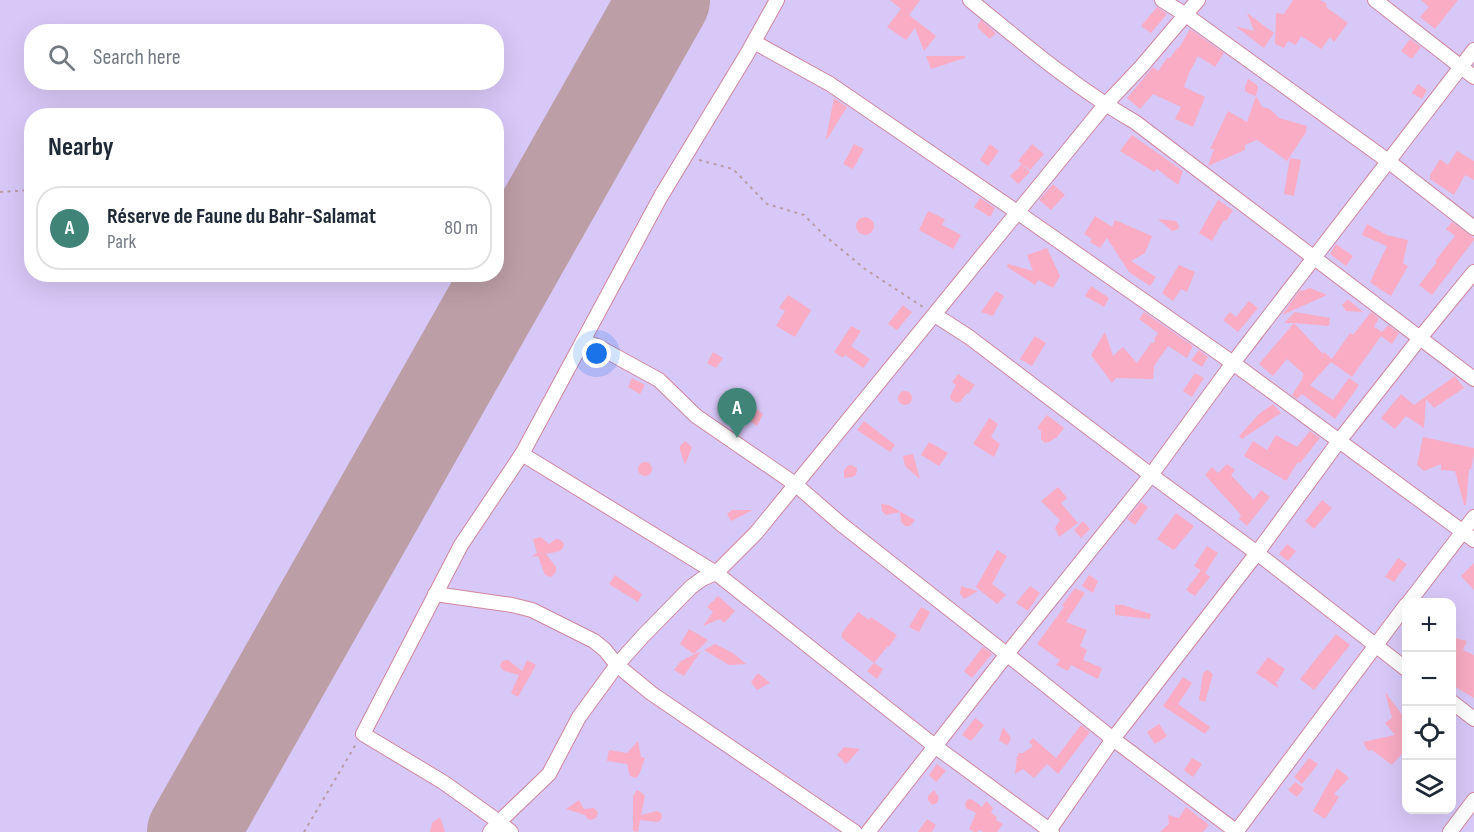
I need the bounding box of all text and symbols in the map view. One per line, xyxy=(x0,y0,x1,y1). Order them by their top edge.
search box xyxy=(24,24,504,90)
icon: search xyxy=(45,41,78,74)
text: Search here xyxy=(93,44,180,71)
text: Nearby xyxy=(48,132,114,163)
text: Réserve de Faune du Bahr-Salamat xyxy=(107,203,376,230)
text: A xyxy=(65,216,74,240)
text: 80 m xyxy=(444,216,478,240)
text: Park xyxy=(107,230,136,254)
your location xyxy=(582,339,611,368)
pin: A xyxy=(718,388,756,438)
map controls xyxy=(1402,598,1456,814)
button: + xyxy=(1402,598,1456,652)
button: − xyxy=(1402,652,1456,706)
button: locate xyxy=(1402,706,1456,760)
button: layers xyxy=(1402,760,1456,814)

